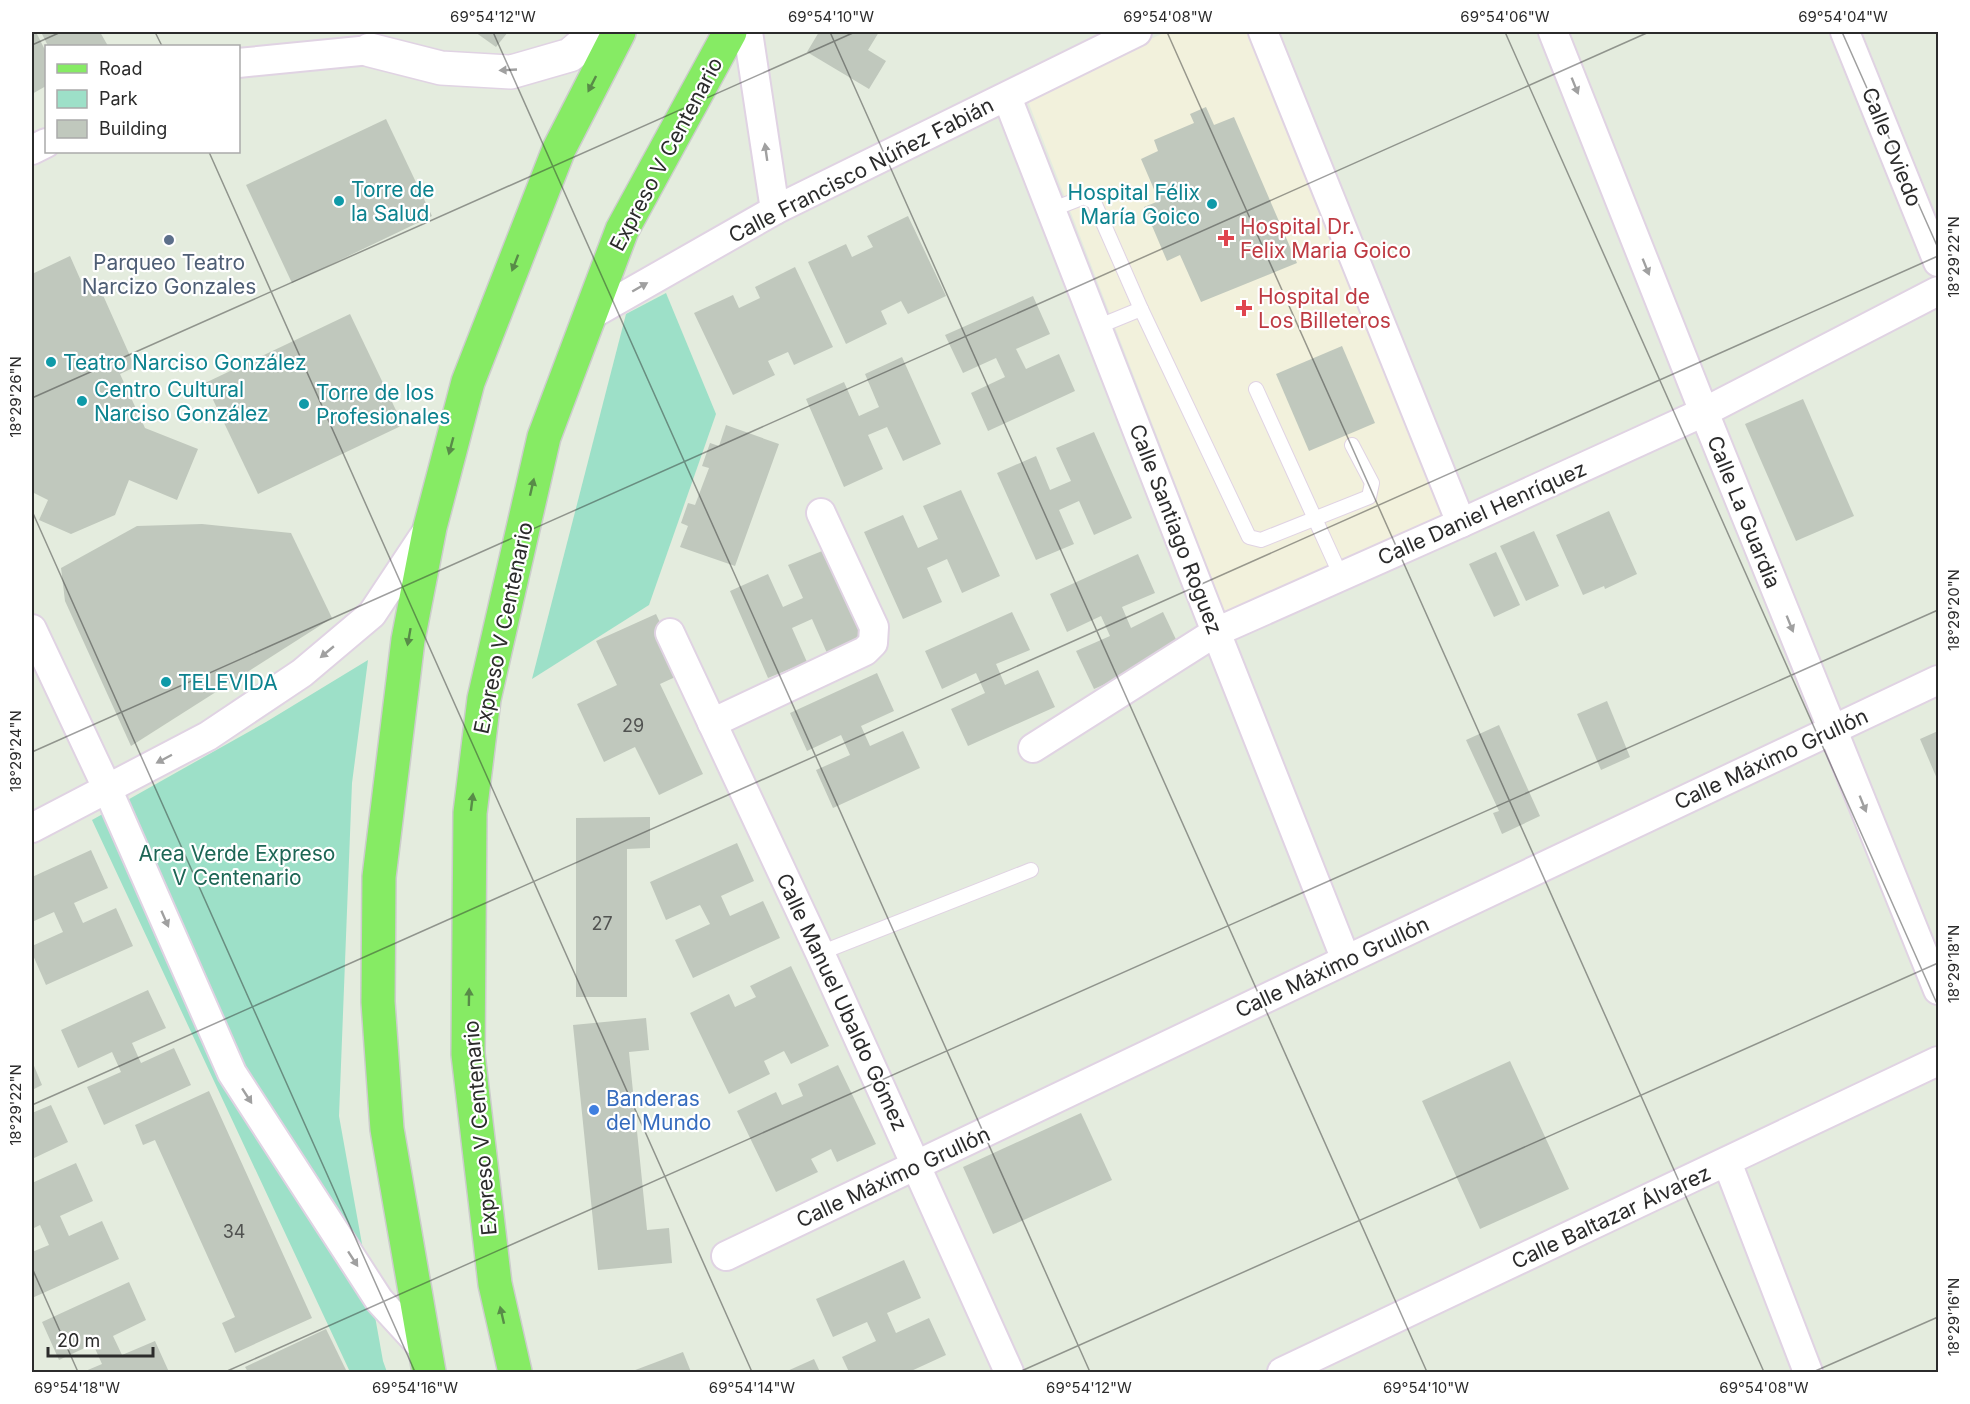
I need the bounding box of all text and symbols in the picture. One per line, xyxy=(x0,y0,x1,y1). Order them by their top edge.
text: 69°54'12"W xyxy=(450,7,536,26)
text: 69°54'10"W xyxy=(788,7,874,26)
text: 69°54'08"W xyxy=(1123,7,1213,26)
text: 69°54'06"W xyxy=(1460,7,1550,26)
text: 69°54'04"W xyxy=(1798,7,1888,26)
legend xyxy=(45,45,240,153)
street label: Expreso V Centenario xyxy=(604,53,728,255)
text: Road xyxy=(99,58,142,79)
one-way arrow xyxy=(498,66,517,75)
one-way arrow xyxy=(588,75,597,92)
one-way arrow xyxy=(1571,77,1580,95)
street label: Calle Oviedo xyxy=(1857,84,1927,210)
text: Park xyxy=(99,88,138,109)
street label: Calle Francisco Núñez Fabián xyxy=(724,92,998,248)
text: Building xyxy=(99,118,167,139)
one-way arrow xyxy=(762,143,771,162)
place label: Torre de la Salud xyxy=(351,177,435,226)
place label: Hospital Félix María Goico xyxy=(1068,180,1200,229)
marker: Torre de la Salud xyxy=(332,194,346,208)
marker: Hospital Félix María Goico xyxy=(1205,197,1219,211)
place label: Hospital Dr. Felix Maria Goico xyxy=(1240,214,1411,263)
text: 18°29'22"N xyxy=(1944,216,1963,298)
marker: Hospital Dr. Felix Maria Goico xyxy=(1217,229,1235,247)
marker: Parqueo Teatro Narcizo Gonzales xyxy=(162,233,176,247)
place label: Parqueo Teatro Narcizo Gonzales xyxy=(82,250,256,299)
one-way arrow xyxy=(510,254,520,272)
one-way arrow xyxy=(1642,258,1652,276)
one-way arrow xyxy=(632,282,648,293)
place label: Hospital de Los Billeteros xyxy=(1258,284,1391,333)
marker: Hospital de Los Billeteros xyxy=(1235,299,1253,317)
place label: Teatro Narciso González xyxy=(63,350,307,375)
marker: Teatro Narciso González xyxy=(44,355,58,369)
text: 18°29'26"N xyxy=(6,356,25,438)
place label: Centro Cultural Narciso González xyxy=(94,377,269,426)
place label: Torre de los Profesionales xyxy=(316,380,450,429)
marker: Centro Cultural Narciso González xyxy=(75,394,89,408)
marker: Torre de los Profesionales xyxy=(297,397,311,411)
street label: Calle Santiago Roguez xyxy=(1124,420,1228,638)
street label: Calle La Guardia xyxy=(1702,432,1786,592)
one-way arrow xyxy=(446,437,456,456)
street label: Calle Daniel Henríquez xyxy=(1374,456,1590,570)
one-way arrow xyxy=(528,478,538,496)
street label: Expreso V Centenario xyxy=(468,520,538,736)
text: 18°29'20"N xyxy=(1944,569,1963,651)
one-way arrow xyxy=(1785,615,1795,633)
one-way arrow xyxy=(404,627,413,646)
one-way arrow xyxy=(320,645,335,658)
place label: TELEVIDA xyxy=(178,670,278,695)
marker: TELEVIDA xyxy=(159,675,173,689)
street label: Calle Máximo Grullón xyxy=(1670,703,1872,815)
text: 18°29'24"N xyxy=(6,710,25,792)
house number: 29 xyxy=(622,715,644,736)
one-way arrow xyxy=(156,754,173,764)
one-way arrow xyxy=(467,792,476,811)
one-way arrow xyxy=(1859,795,1868,813)
park label: Area Verde Expreso V Centenario xyxy=(139,841,335,890)
street label: Calle Manuel Ubaldo Gómez xyxy=(771,869,913,1135)
one-way arrow xyxy=(160,910,170,928)
street label: Calle Máximo Grullón xyxy=(1231,911,1433,1023)
house number: 27 xyxy=(591,913,613,934)
text: 18°29'18"N xyxy=(1944,925,1963,1003)
one-way arrow xyxy=(464,987,474,1006)
street label: Expreso V Centenario xyxy=(458,1019,502,1237)
text: 18°29'22"N xyxy=(6,1064,25,1146)
place label: Banderas del Mundo xyxy=(606,1086,711,1135)
one-way arrow xyxy=(241,1087,253,1103)
marker: Banderas del Mundo xyxy=(587,1103,601,1117)
street label: Calle Máximo Grullón xyxy=(792,1121,994,1233)
street label: Calle Baltazar Álvarez xyxy=(1507,1159,1714,1274)
house number: 34 xyxy=(223,1221,245,1242)
one-way arrow xyxy=(347,1251,358,1267)
text: 18°29'16"N xyxy=(1944,1278,1963,1356)
one-way arrow xyxy=(497,1306,506,1325)
scale bar xyxy=(48,1320,153,1358)
text: 20 m xyxy=(57,1330,100,1351)
text: 69°54'18"W xyxy=(34,1378,120,1397)
text: 69°54'16"W xyxy=(372,1378,458,1397)
text: 69°54'14"W xyxy=(709,1378,795,1397)
text: 69°54'12"W xyxy=(1046,1378,1132,1397)
text: 69°54'10"W xyxy=(1383,1378,1469,1397)
text: 69°54'08"W xyxy=(1719,1378,1809,1397)

